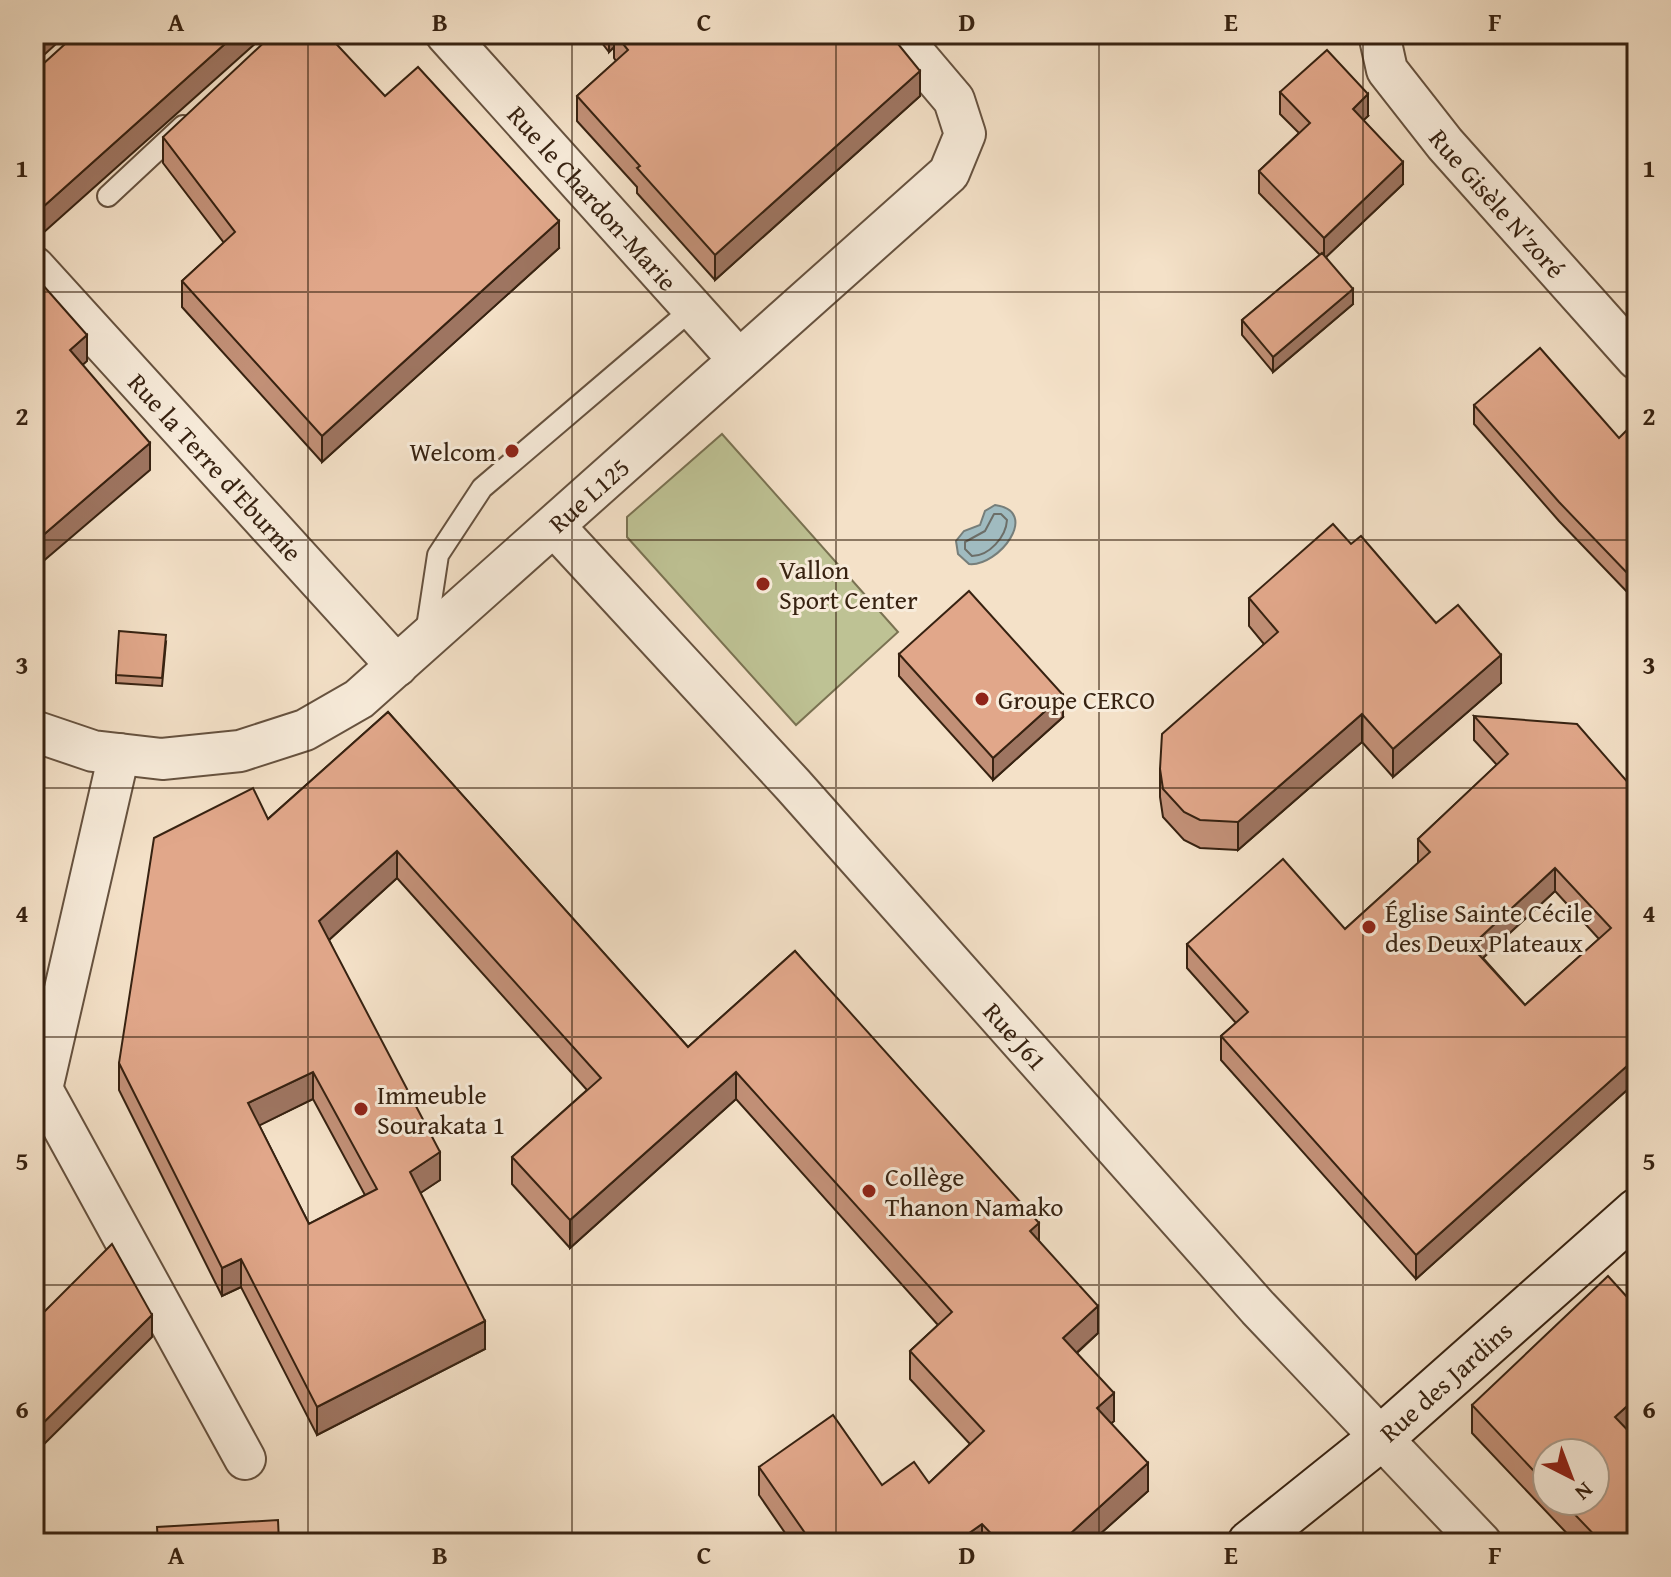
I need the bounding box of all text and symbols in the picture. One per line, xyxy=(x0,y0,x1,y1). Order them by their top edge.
text: A xyxy=(168,2,185,41)
text: B xyxy=(432,2,448,41)
text: C xyxy=(697,2,711,41)
text: D xyxy=(959,2,975,41)
text: E xyxy=(1224,2,1238,41)
text: F xyxy=(1488,2,1502,41)
street label: Rue le Chardon-Marie xyxy=(499,96,687,299)
street label: Rue Gisèle N'zoré xyxy=(1420,120,1575,286)
text: 1 xyxy=(15,148,29,187)
text: 1 xyxy=(1642,148,1656,187)
street label: Rue la Terre d'Eburnie xyxy=(119,364,312,570)
text: 2 xyxy=(15,396,29,435)
text: 2 xyxy=(1642,396,1656,435)
place label: Welcom xyxy=(409,432,496,471)
marker: Welcom xyxy=(503,442,521,460)
street label: Rue L125 xyxy=(539,448,638,541)
place label: Vallon Sport Center xyxy=(779,550,918,619)
marker: Vallon Sport Center xyxy=(754,575,772,593)
text: 3 xyxy=(15,645,29,684)
text: 3 xyxy=(1642,645,1656,684)
place label: Groupe CERCO xyxy=(998,680,1155,719)
marker: Groupe CERCO xyxy=(973,690,991,708)
text: 4 xyxy=(15,893,29,932)
place label: Église Sainte Cécile des Deux Plateaux xyxy=(1385,893,1593,962)
text: 4 xyxy=(1642,893,1656,932)
marker: Église Sainte Cécile des Deux Plateaux xyxy=(1360,918,1378,936)
street label: Rue J61 xyxy=(975,993,1057,1079)
place label: Immeuble Sourakata 1 xyxy=(377,1075,505,1144)
marker: Immeuble Sourakata 1 xyxy=(352,1100,370,1118)
text: 5 xyxy=(15,1141,29,1180)
text: 5 xyxy=(1642,1141,1656,1180)
place label: Collège Thanon Namako xyxy=(885,1157,1063,1226)
marker: Collège Thanon Namako xyxy=(860,1182,878,1200)
street label: Rue des Jardins xyxy=(1370,1311,1521,1451)
text: 6 xyxy=(15,1389,29,1428)
text: 6 xyxy=(1642,1389,1656,1428)
north arrow xyxy=(1531,1437,1611,1517)
text: N xyxy=(1568,1475,1601,1509)
text: A xyxy=(168,1535,185,1574)
text: B xyxy=(432,1535,448,1574)
text: C xyxy=(697,1535,711,1574)
text: D xyxy=(959,1535,975,1574)
text: E xyxy=(1224,1535,1238,1574)
text: F xyxy=(1488,1535,1502,1574)

